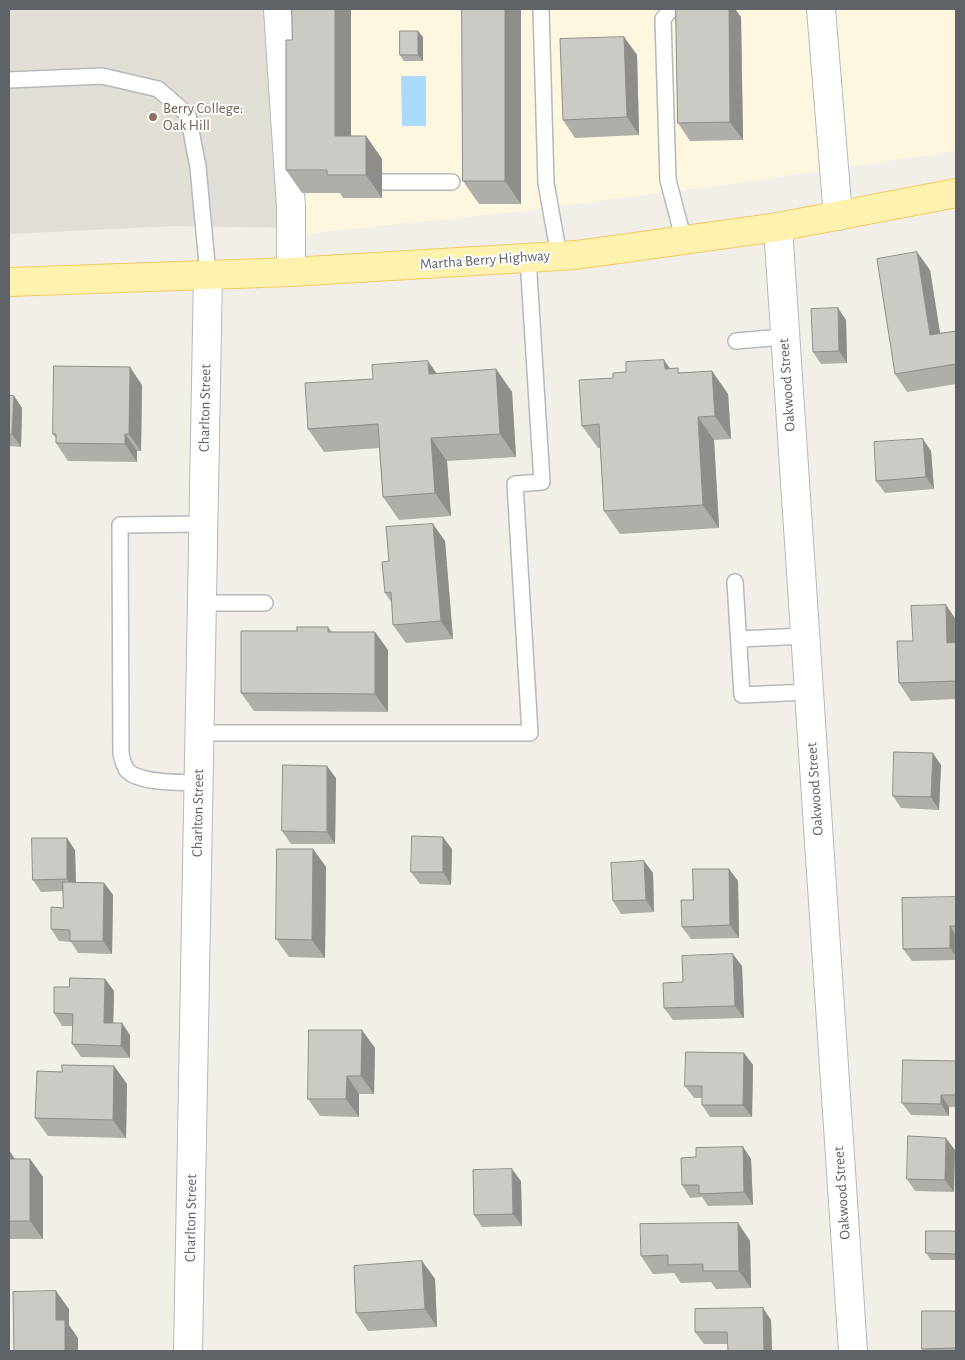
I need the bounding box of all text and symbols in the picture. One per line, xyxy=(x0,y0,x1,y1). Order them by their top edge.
place label: Berry College: Oak Hill xyxy=(163,99,243,134)
marker: Berry College: Oak Hill xyxy=(147,111,159,123)
street label: Martha Berry Highway xyxy=(419,246,551,274)
street label: Oakwood Street xyxy=(775,338,799,432)
street label: Charlton Street xyxy=(195,364,215,452)
street label: Oakwood Street xyxy=(803,742,827,836)
street label: Charlton Street xyxy=(188,769,208,857)
street label: Oakwood Street xyxy=(830,1146,854,1240)
street label: Charlton Street xyxy=(181,1174,201,1262)

